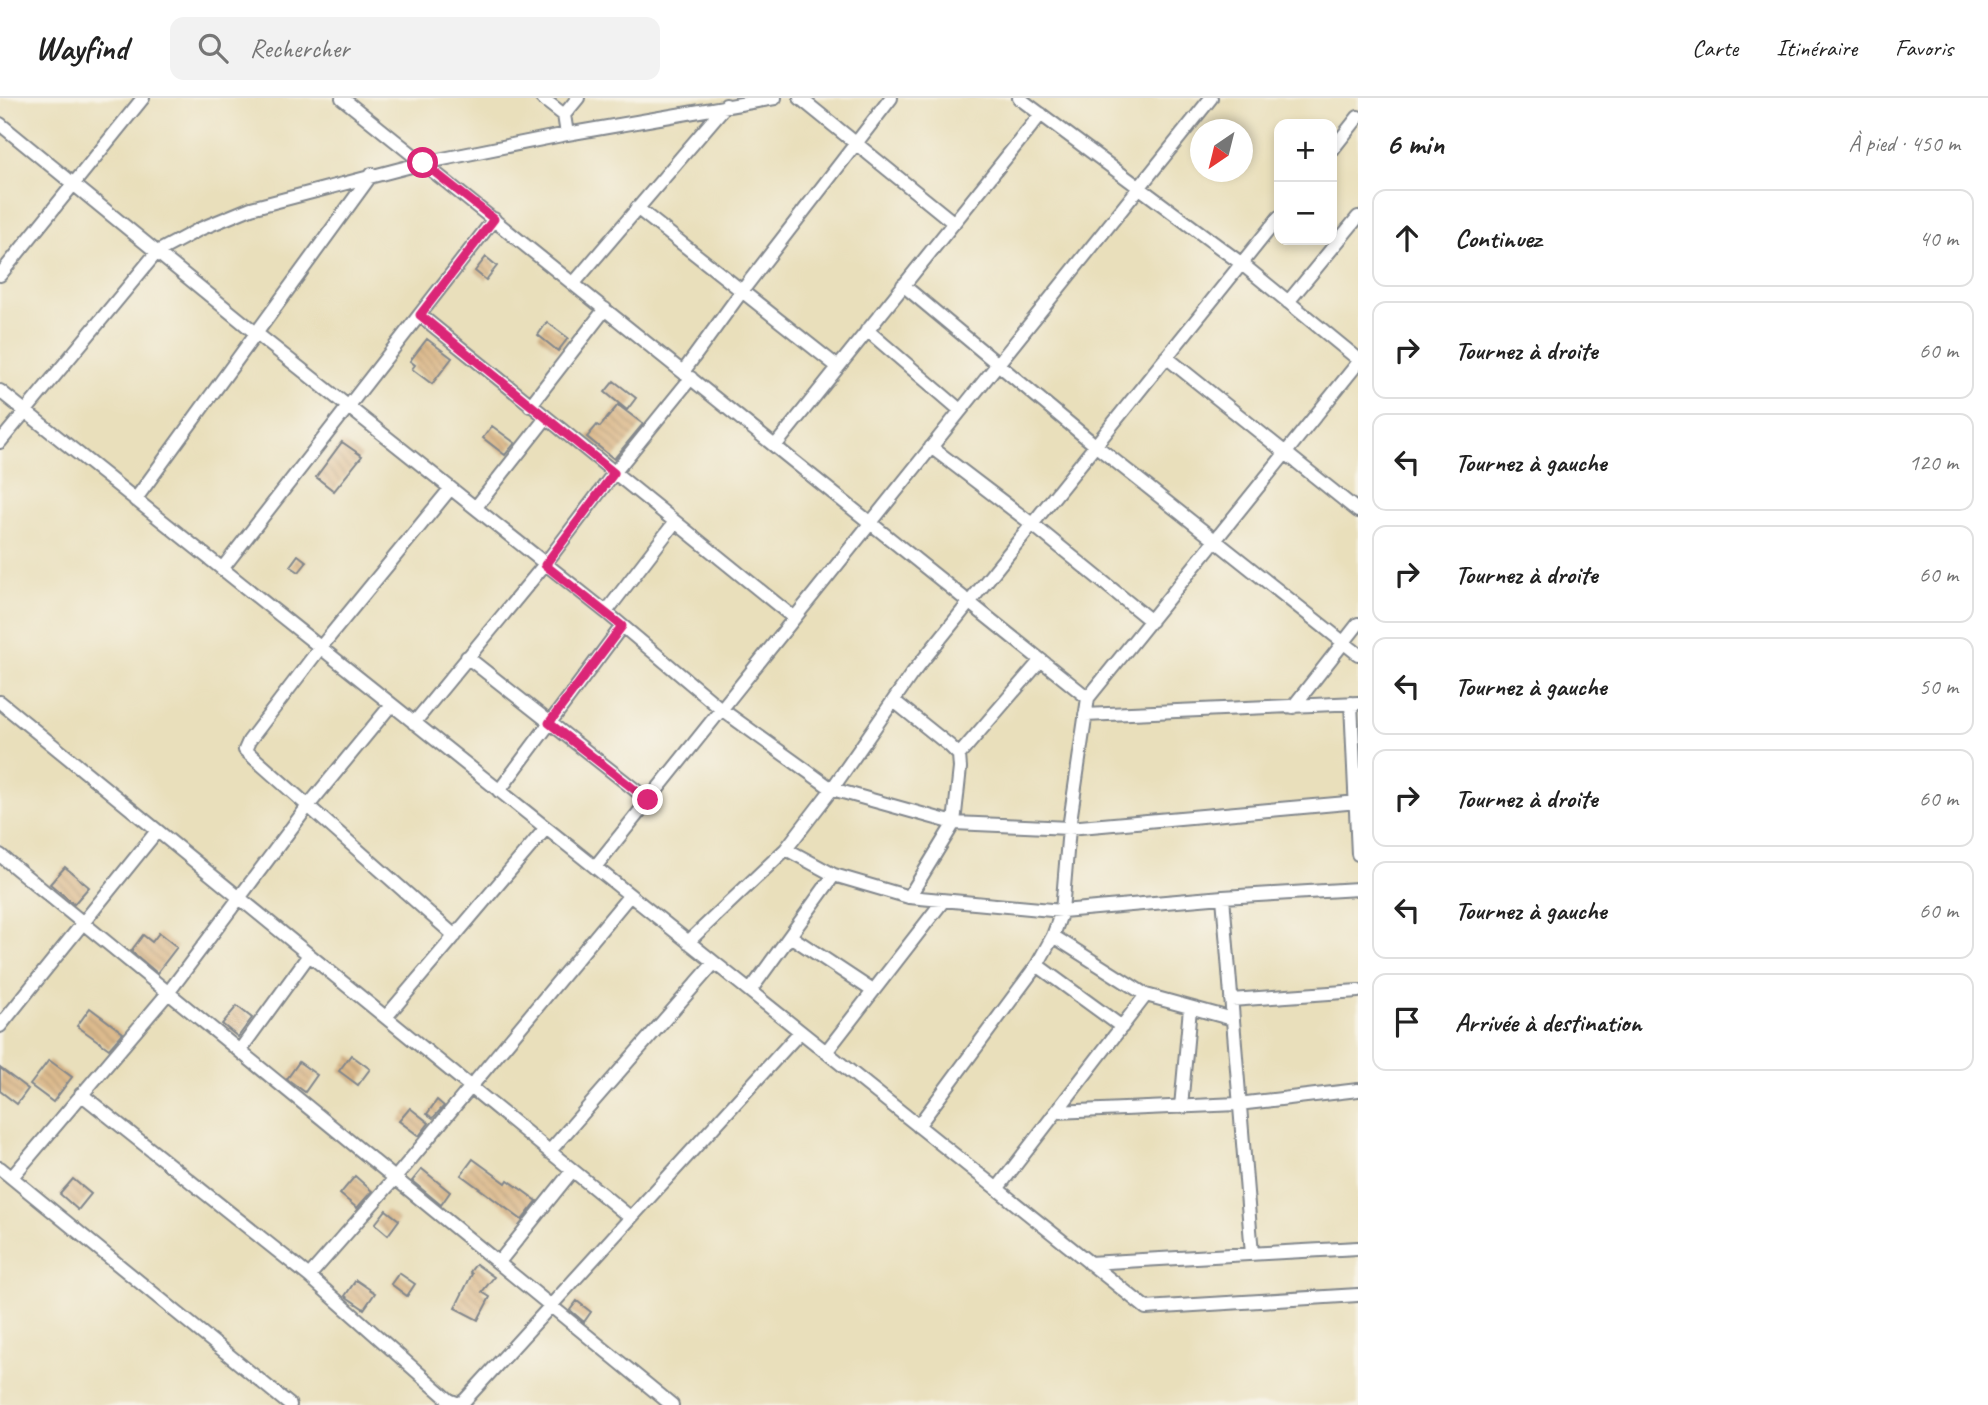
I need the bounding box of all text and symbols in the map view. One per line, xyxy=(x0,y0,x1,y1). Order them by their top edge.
search box xyxy=(170,17,660,80)
text: Wayfind xyxy=(35,27,128,69)
icon: search xyxy=(194,29,232,67)
text: Rechercher xyxy=(250,32,349,65)
text: Carte xyxy=(1692,33,1738,63)
text: Itinéraire xyxy=(1776,33,1857,63)
text: Favoris xyxy=(1895,33,1953,63)
north arrow xyxy=(1190,119,1253,182)
map controls xyxy=(1274,119,1337,245)
button: + xyxy=(1274,119,1337,182)
text: 6 min xyxy=(1386,125,1444,163)
text: À pied · 450 m xyxy=(1848,129,1960,158)
route start xyxy=(407,147,438,178)
button: − xyxy=(1274,182,1337,245)
icon: ahead xyxy=(1388,219,1426,257)
text: Continuez xyxy=(1455,222,1541,255)
text: 40 m xyxy=(1919,224,1958,253)
icon: right xyxy=(1388,331,1426,369)
text: Tournez à droite xyxy=(1455,334,1597,367)
text: 60 m xyxy=(1919,336,1958,365)
icon: left xyxy=(1388,443,1426,481)
text: Tournez à gauche xyxy=(1455,446,1606,479)
text: 120 m xyxy=(1909,448,1958,477)
icon: right xyxy=(1388,555,1426,593)
text: Tournez à droite xyxy=(1455,558,1597,591)
text: 60 m xyxy=(1919,560,1958,589)
icon: left xyxy=(1388,667,1426,705)
text: Tournez à gauche xyxy=(1455,670,1606,703)
text: 50 m xyxy=(1919,672,1958,701)
icon: right xyxy=(1388,779,1426,817)
text: Tournez à droite xyxy=(1455,782,1597,815)
route end xyxy=(632,784,663,815)
text: 60 m xyxy=(1919,784,1958,813)
icon: left xyxy=(1388,891,1426,929)
text: Tournez à gauche xyxy=(1455,894,1606,927)
text: 60 m xyxy=(1919,896,1958,925)
icon: arrive xyxy=(1388,1003,1426,1041)
text: Arrivée à destination xyxy=(1455,1006,1641,1039)

